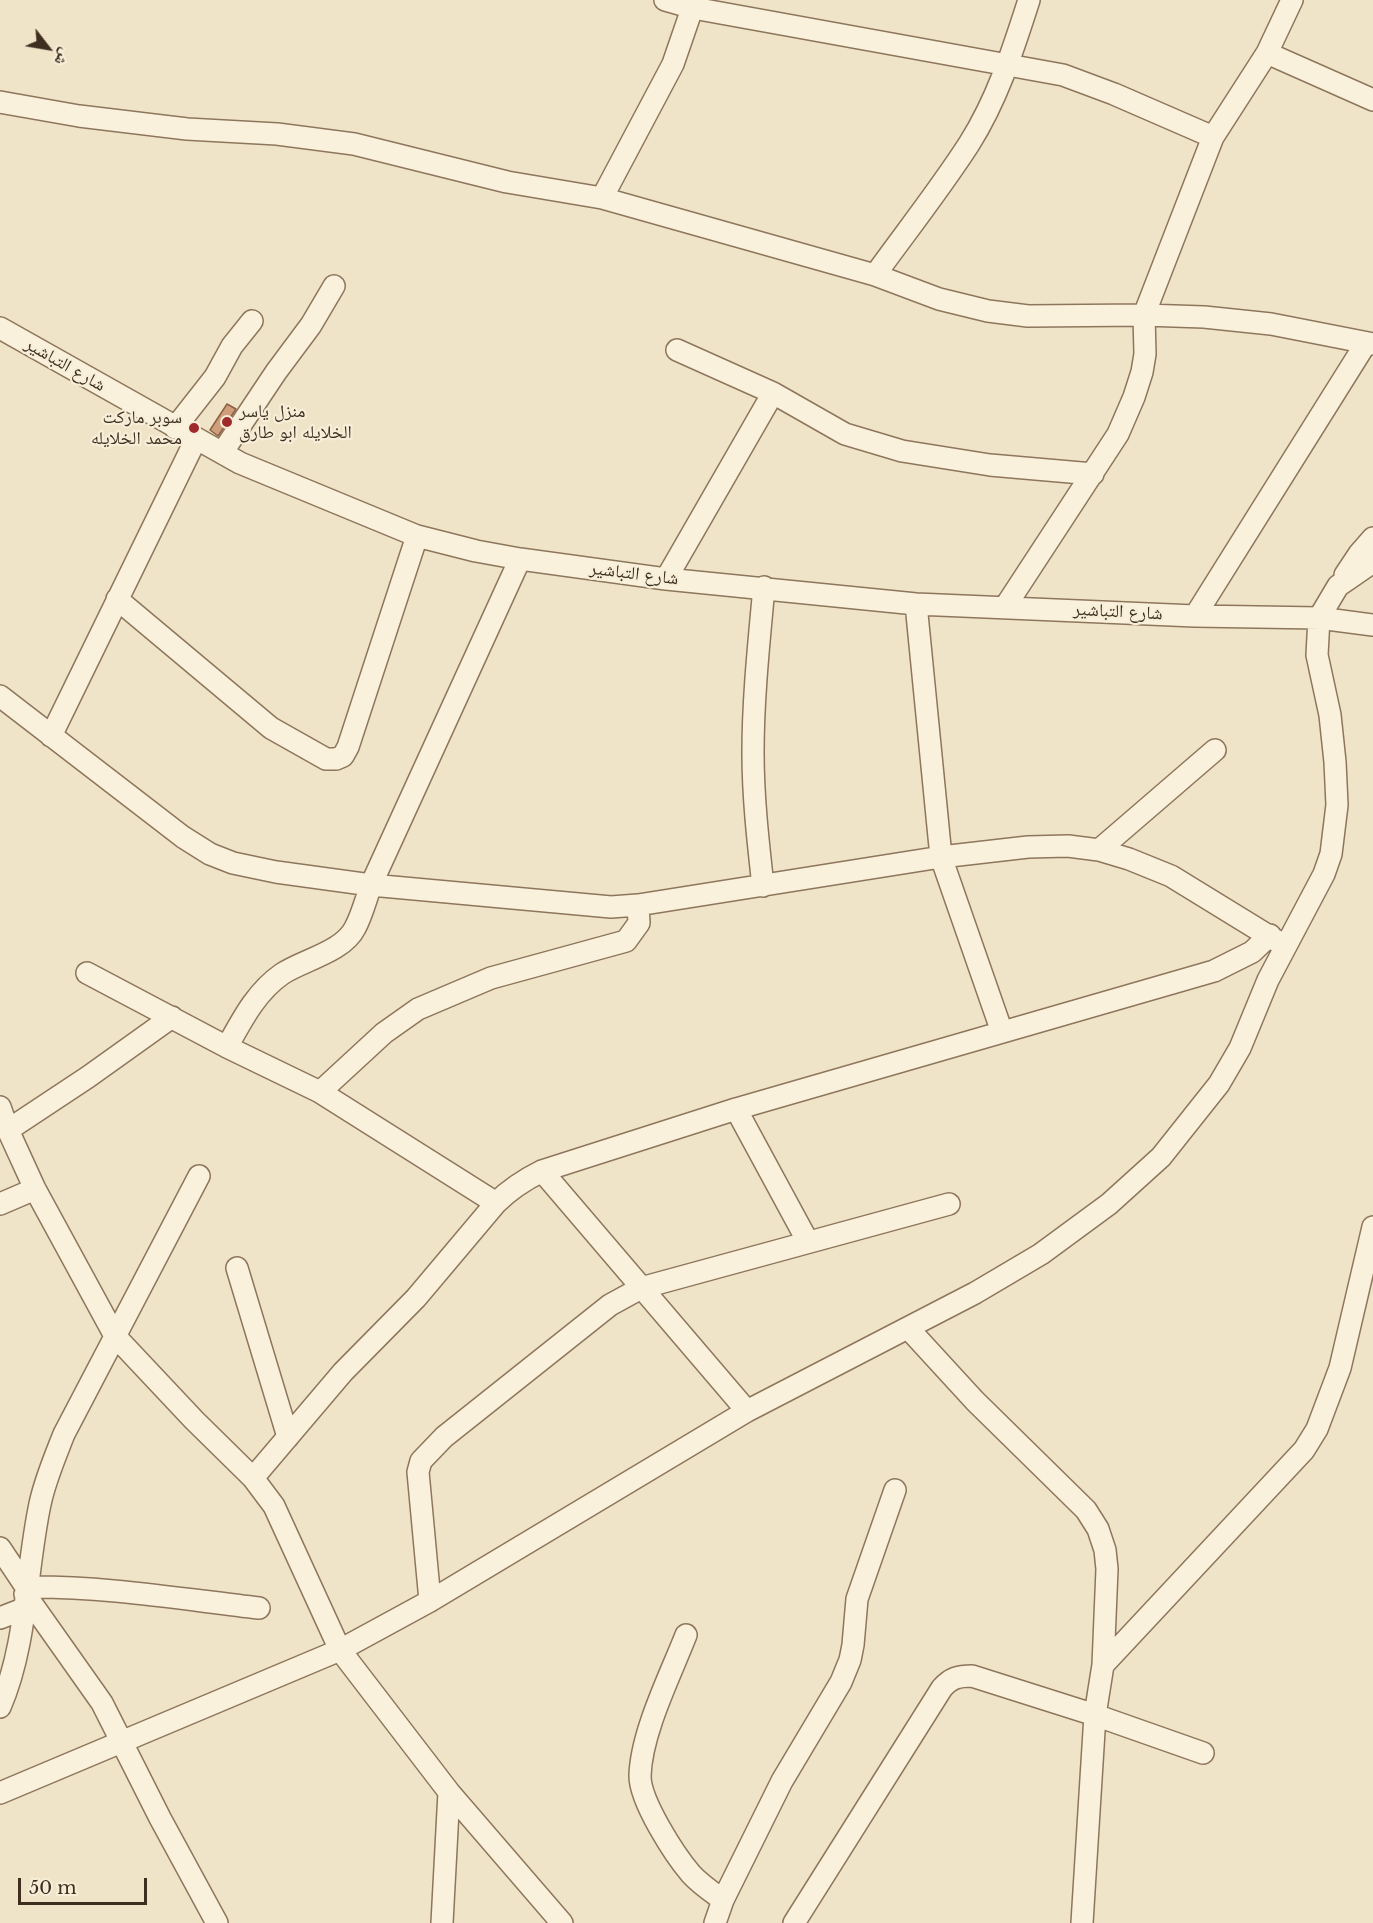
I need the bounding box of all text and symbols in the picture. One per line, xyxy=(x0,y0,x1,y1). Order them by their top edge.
north arrow xyxy=(18,18,78,78)
text: ش xyxy=(50,45,76,70)
street label: شارع التباشير xyxy=(21,333,109,397)
place label: منزل ياسر الخلايله ابو طارق xyxy=(239,401,352,444)
place label: سوبر ماركت محمد الخلايله xyxy=(91,407,182,450)
marker: منزل ياسر الخلايله ابو طارق xyxy=(220,415,234,429)
marker: سوبر ماركت محمد الخلايله xyxy=(187,421,201,435)
street label: شارع التباشير xyxy=(588,558,680,590)
street label: شارع التباشير xyxy=(1073,599,1163,625)
scale bar xyxy=(21,1866,150,1904)
text: 50 m xyxy=(29,1877,77,1899)

